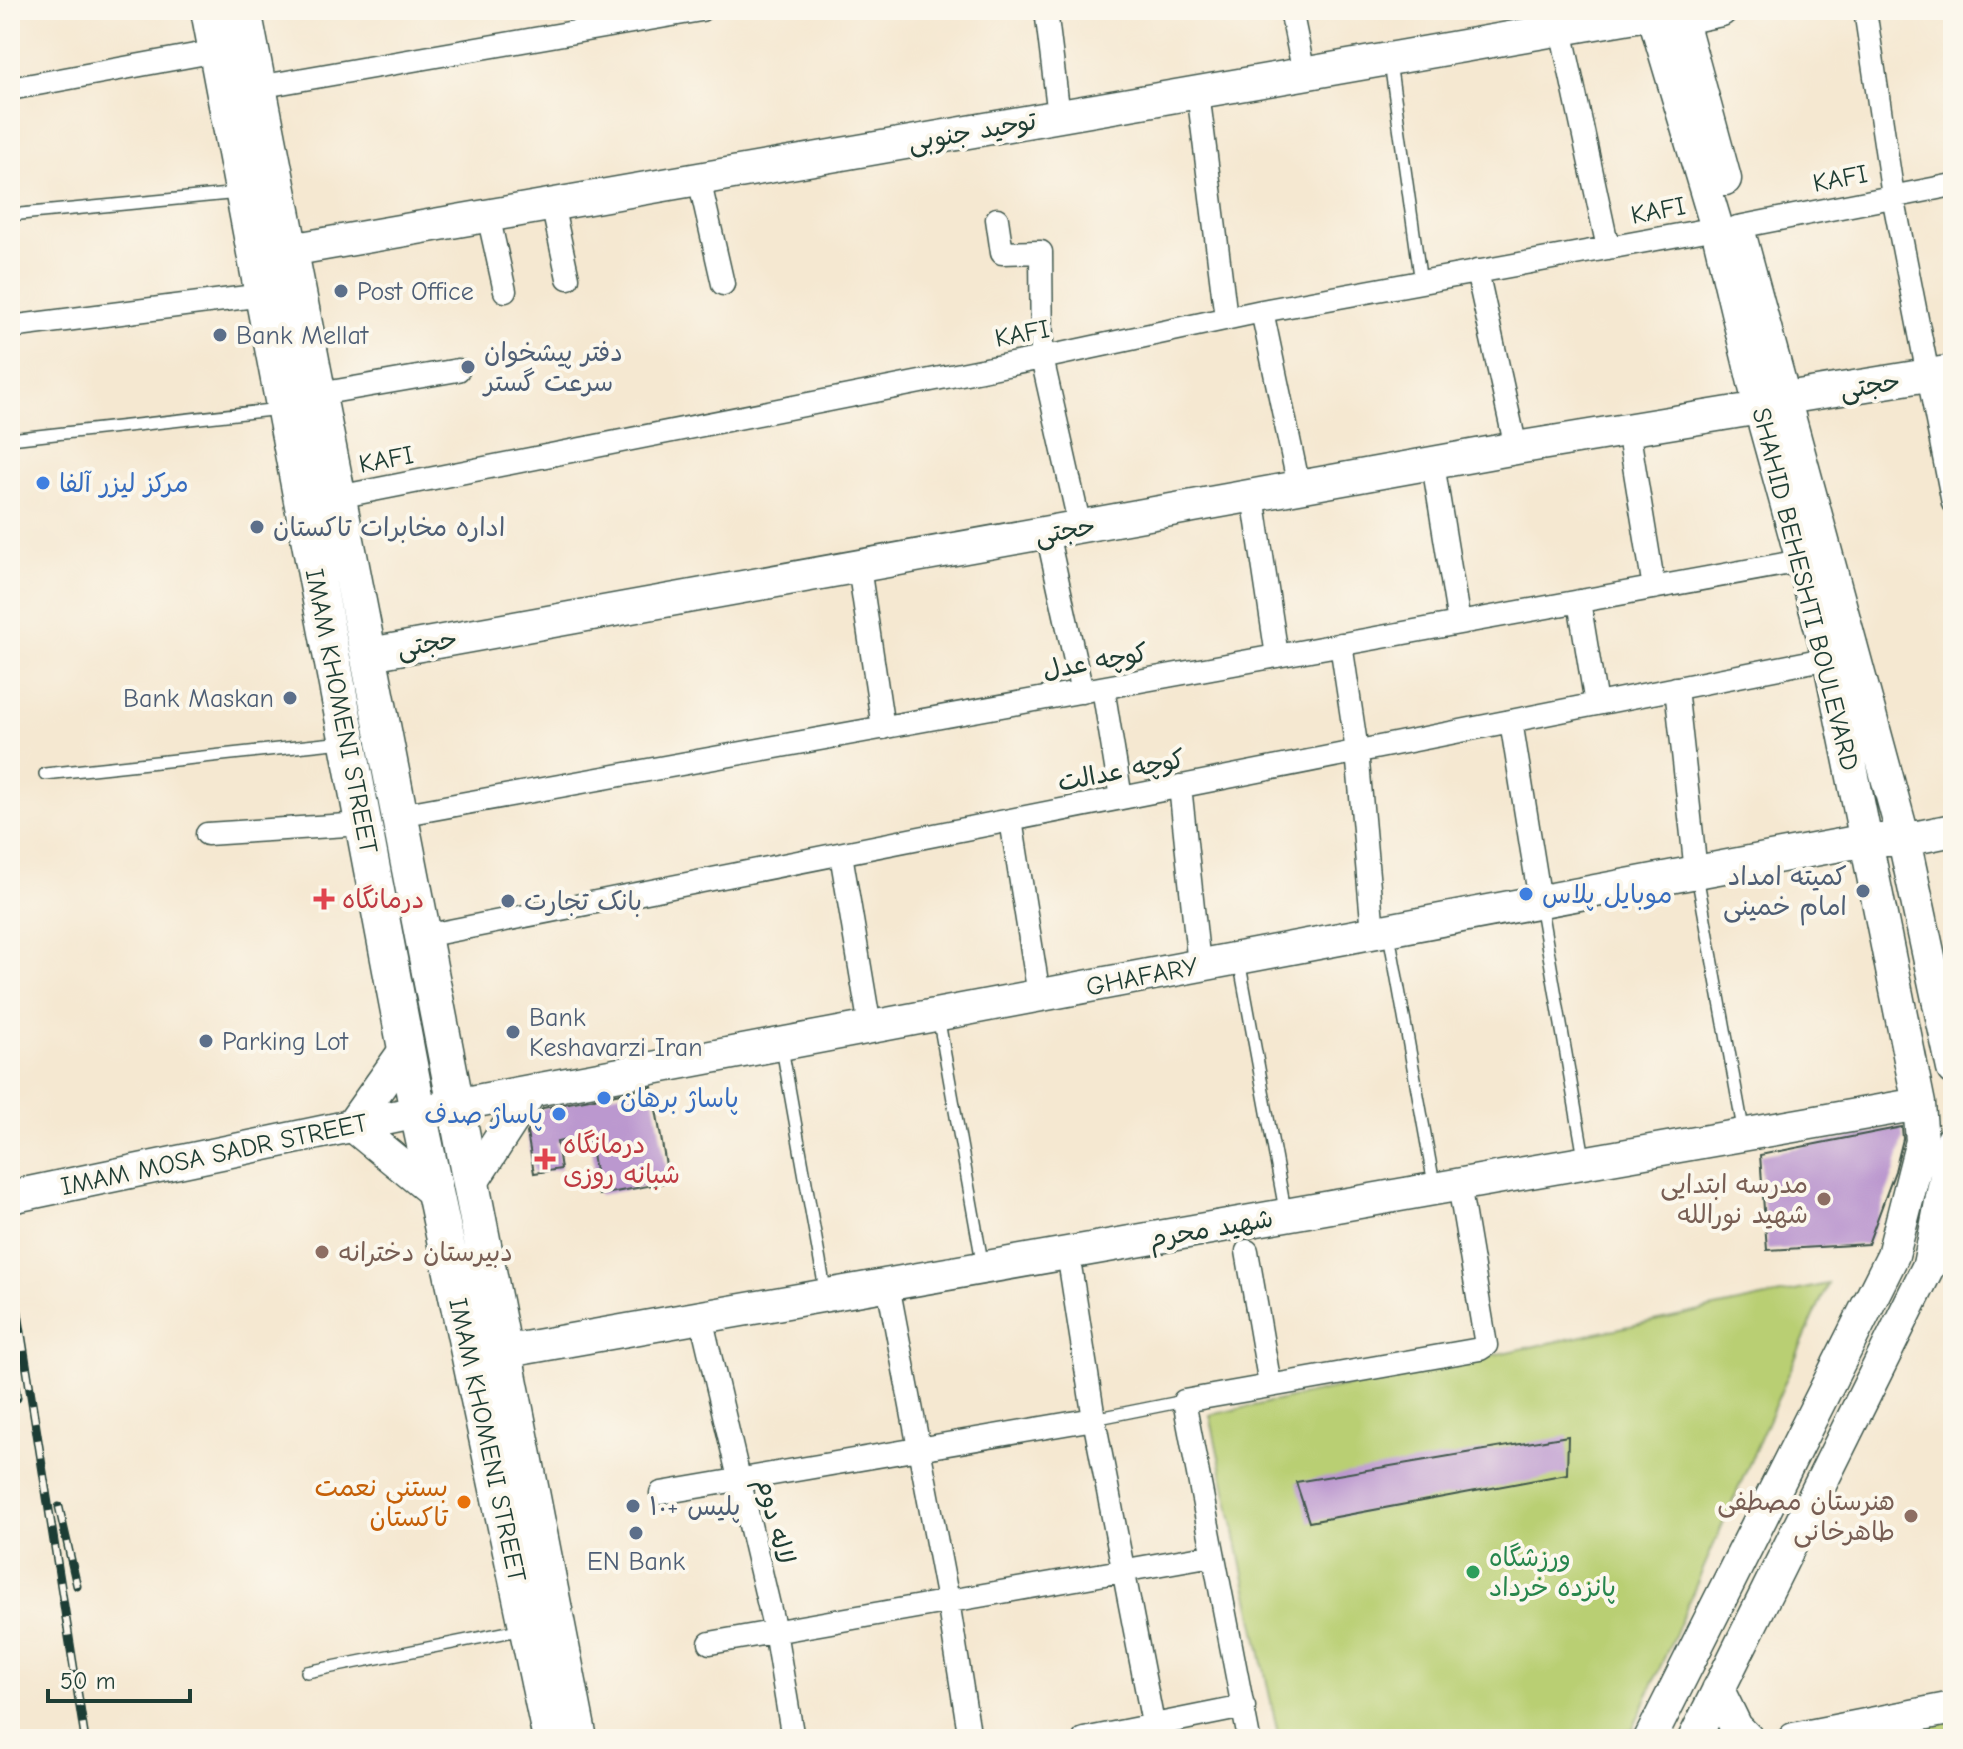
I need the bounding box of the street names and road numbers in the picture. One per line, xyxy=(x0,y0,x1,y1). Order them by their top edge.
street label: توحید جنوبی xyxy=(906,106,1039,159)
street label: KAFI xyxy=(1810,159,1870,199)
street label: KAFI xyxy=(1628,191,1688,231)
street label: KAFI xyxy=(992,314,1052,354)
street label: حجتی xyxy=(1838,366,1903,407)
street label: SHAHID BEHESHTI BOULEVARD xyxy=(1745,405,1865,774)
street label: KAFI xyxy=(356,440,416,480)
street label: حجتی xyxy=(1033,511,1098,552)
street label: IMAM KHOMENI STREET xyxy=(299,566,383,856)
street label: حجتی xyxy=(395,624,460,665)
street label: کوچه عدل xyxy=(1040,638,1150,686)
street label: کوچه عدالت xyxy=(1055,744,1187,798)
street label: GHAFARY xyxy=(1084,951,1201,1003)
street label: IMAM MOSA SADR STREET xyxy=(58,1108,371,1202)
street label: شهید محرم xyxy=(1147,1203,1276,1259)
street label: IMAM KHOMENI STREET xyxy=(442,1296,532,1585)
street label: لاله دوم xyxy=(746,1475,800,1568)

